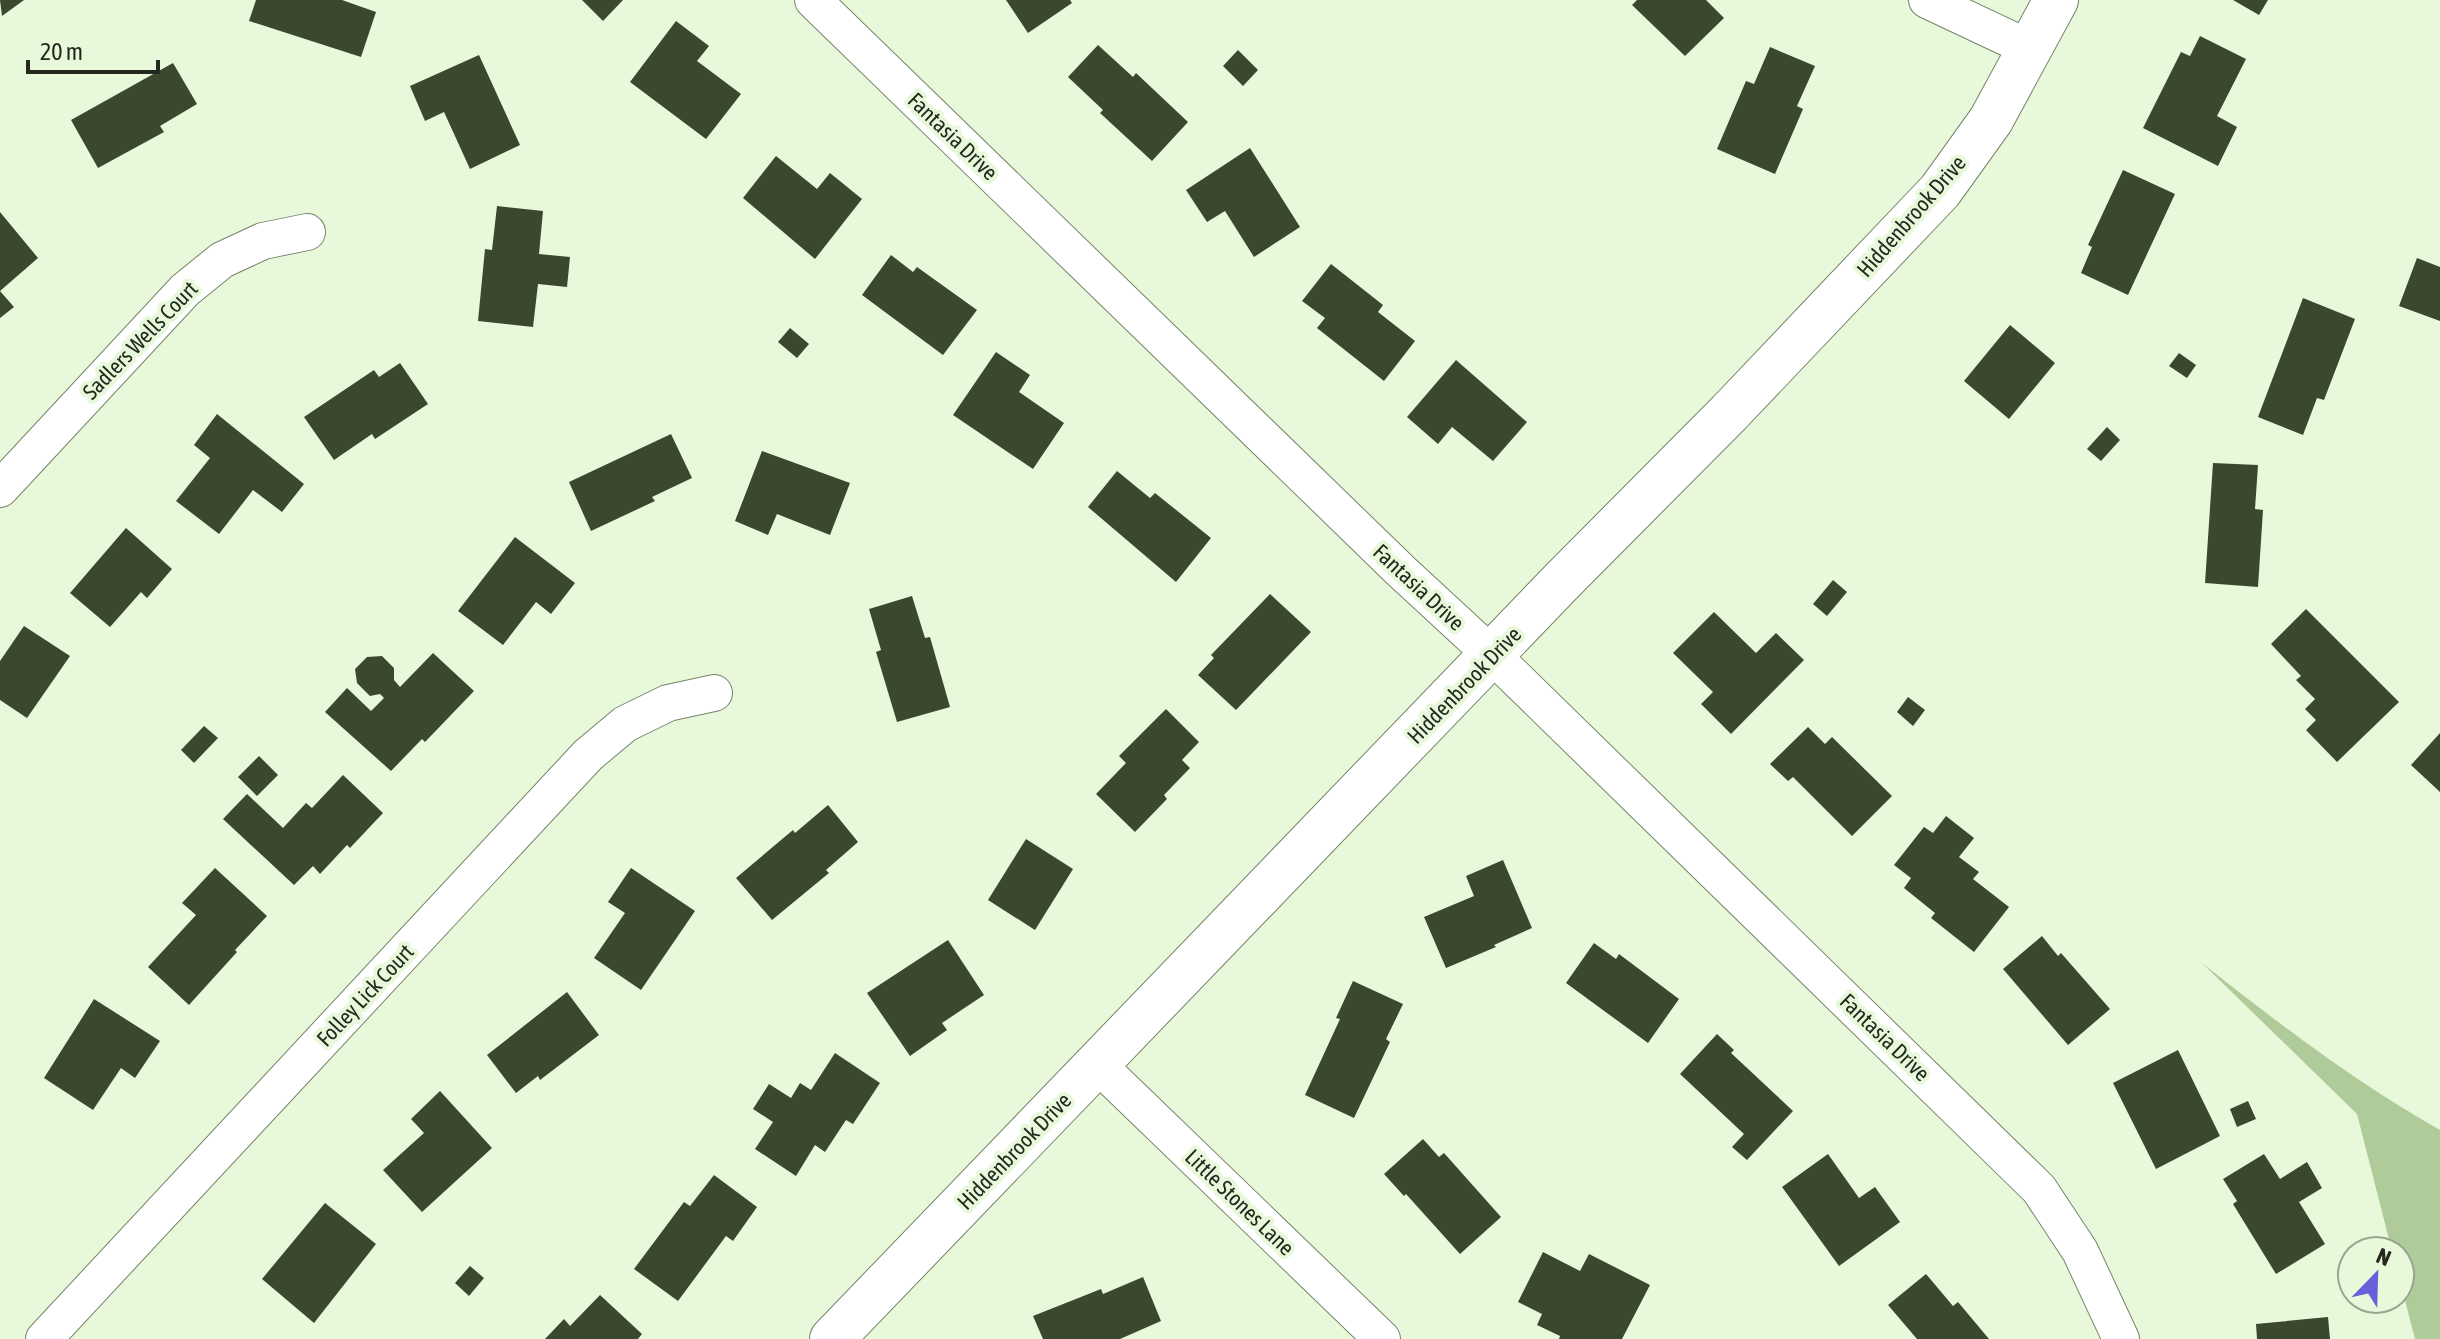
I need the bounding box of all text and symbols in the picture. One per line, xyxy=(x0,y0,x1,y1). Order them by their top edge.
scale bar xyxy=(28,24,158,74)
text: 20 m xyxy=(40,38,83,65)
street label: Fantasia Drive xyxy=(903,87,1003,185)
street label: Hiddenbrook Drive xyxy=(1851,150,1971,282)
street label: Sadlers Wells Court xyxy=(77,276,203,404)
street label: Fantasia Drive xyxy=(1368,538,1470,636)
street label: Hiddenbrook Drive xyxy=(1402,621,1526,749)
street label: Folley Lick Court xyxy=(311,939,419,1051)
street label: Fantasia Drive xyxy=(1835,988,1935,1086)
street label: Hiddenbrook Drive xyxy=(952,1087,1076,1215)
street label: Little Stones Lane xyxy=(1180,1144,1300,1260)
north arrow xyxy=(2336,1235,2416,1315)
text: N xyxy=(2373,1242,2395,1271)

